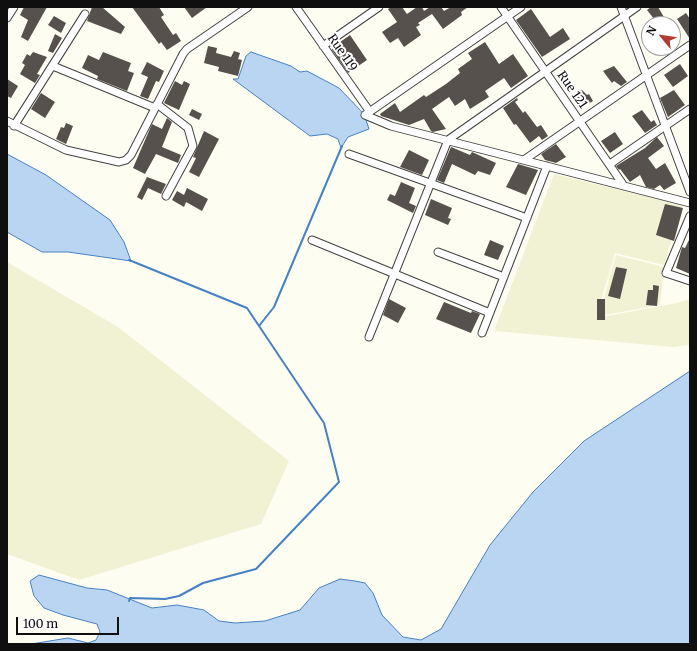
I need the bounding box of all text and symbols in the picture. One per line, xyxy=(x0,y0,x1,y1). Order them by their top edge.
north arrow xyxy=(641,16,681,56)
text: N xyxy=(643,23,660,38)
street label: Rue 119 xyxy=(324,32,360,74)
street label: Rue 121 xyxy=(554,69,590,111)
scale bar xyxy=(18,609,121,635)
text: 100 m xyxy=(23,616,58,631)

